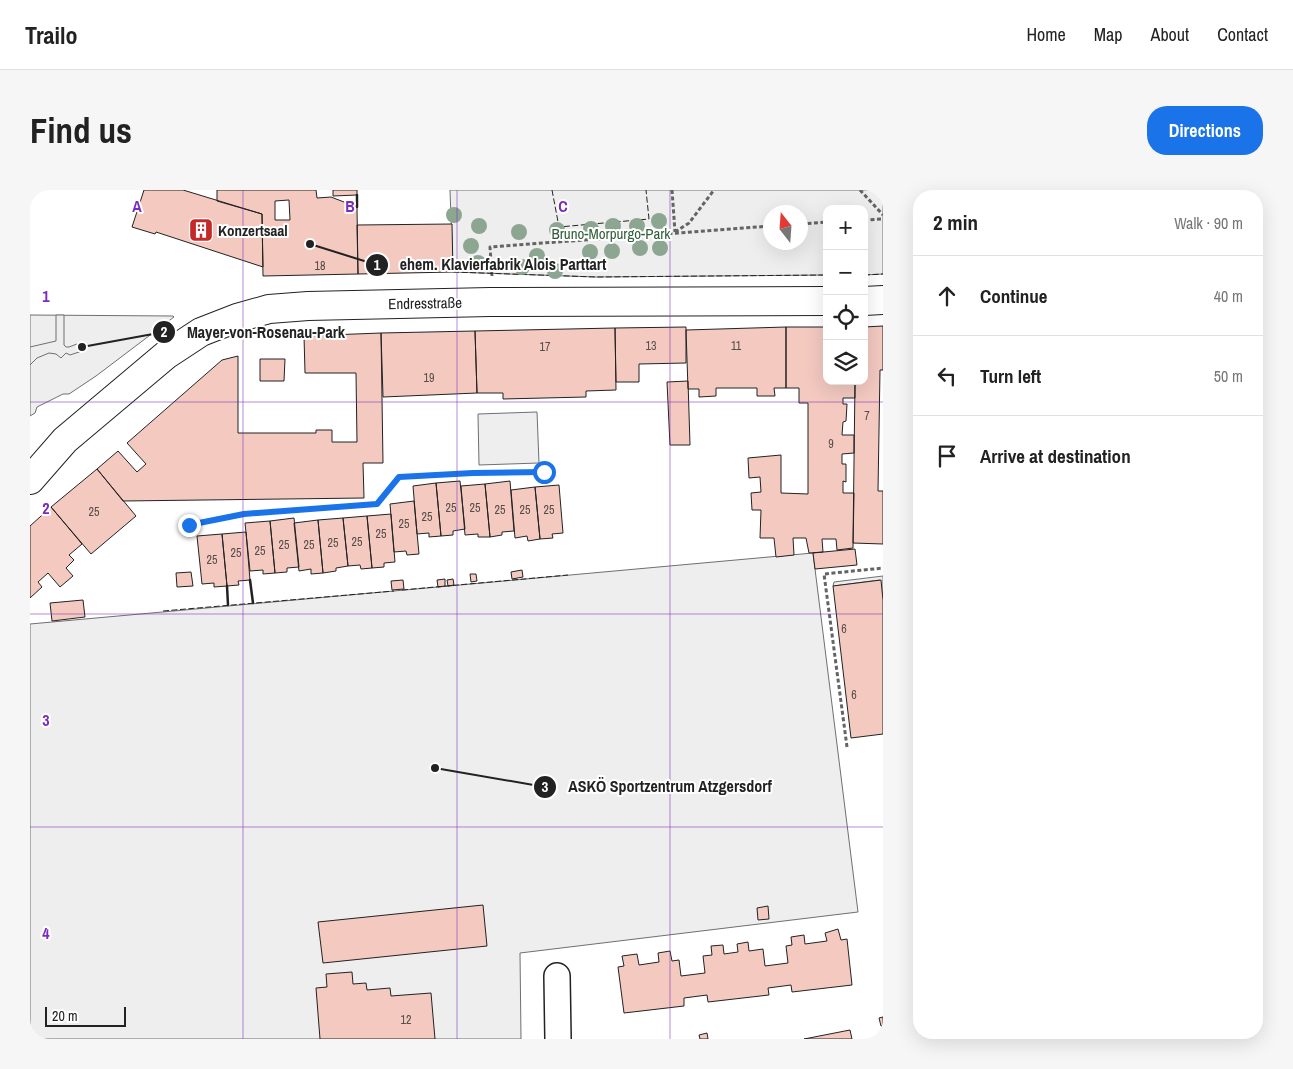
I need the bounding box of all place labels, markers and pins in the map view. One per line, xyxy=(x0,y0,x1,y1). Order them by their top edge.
building icon: Konzertsaal xyxy=(188,217,214,243)
place label: Konzertsaal xyxy=(218,220,288,241)
callout: ehem. Klavierfabrik Alois Parttart xyxy=(364,249,616,280)
callout: Mayer-von-Rosenau-Park xyxy=(152,317,355,348)
callout: ASKÖ Sportzentrum Atzgersdorf xyxy=(533,771,782,802)

